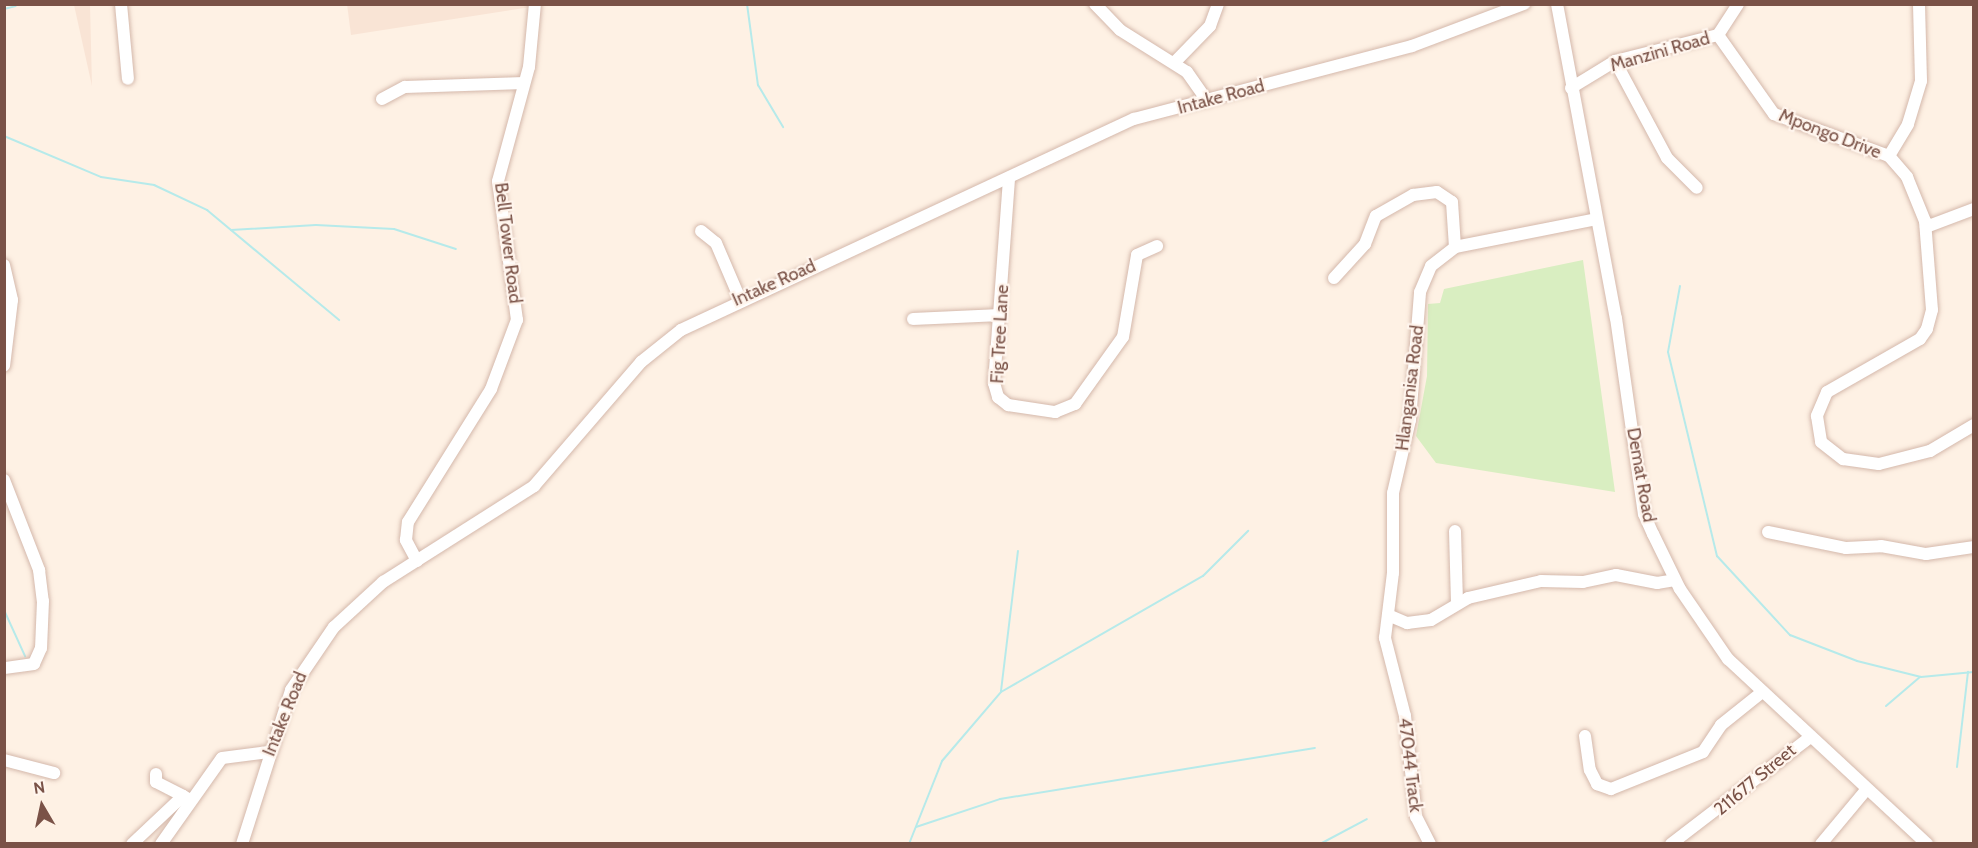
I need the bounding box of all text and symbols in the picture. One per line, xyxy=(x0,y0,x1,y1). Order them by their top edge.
street label: Manzini Road xyxy=(1608,27,1712,77)
street label: Intake Road xyxy=(1175,75,1267,119)
street label: Mpongo Drive xyxy=(1776,105,1884,163)
street label: Bell Tower Road xyxy=(490,181,526,305)
street label: Intake Road xyxy=(729,255,819,311)
street label: Fig Tree Lane xyxy=(987,284,1013,384)
street label: Hlanganisa Road xyxy=(1392,324,1428,452)
street label: Demat Road xyxy=(1622,426,1660,524)
street label: Intake Road xyxy=(258,669,312,759)
street label: 47044 Track xyxy=(1393,716,1427,814)
street label: 211677 Street xyxy=(1710,740,1800,820)
north arrow xyxy=(12,776,72,836)
text: N xyxy=(32,777,46,798)

